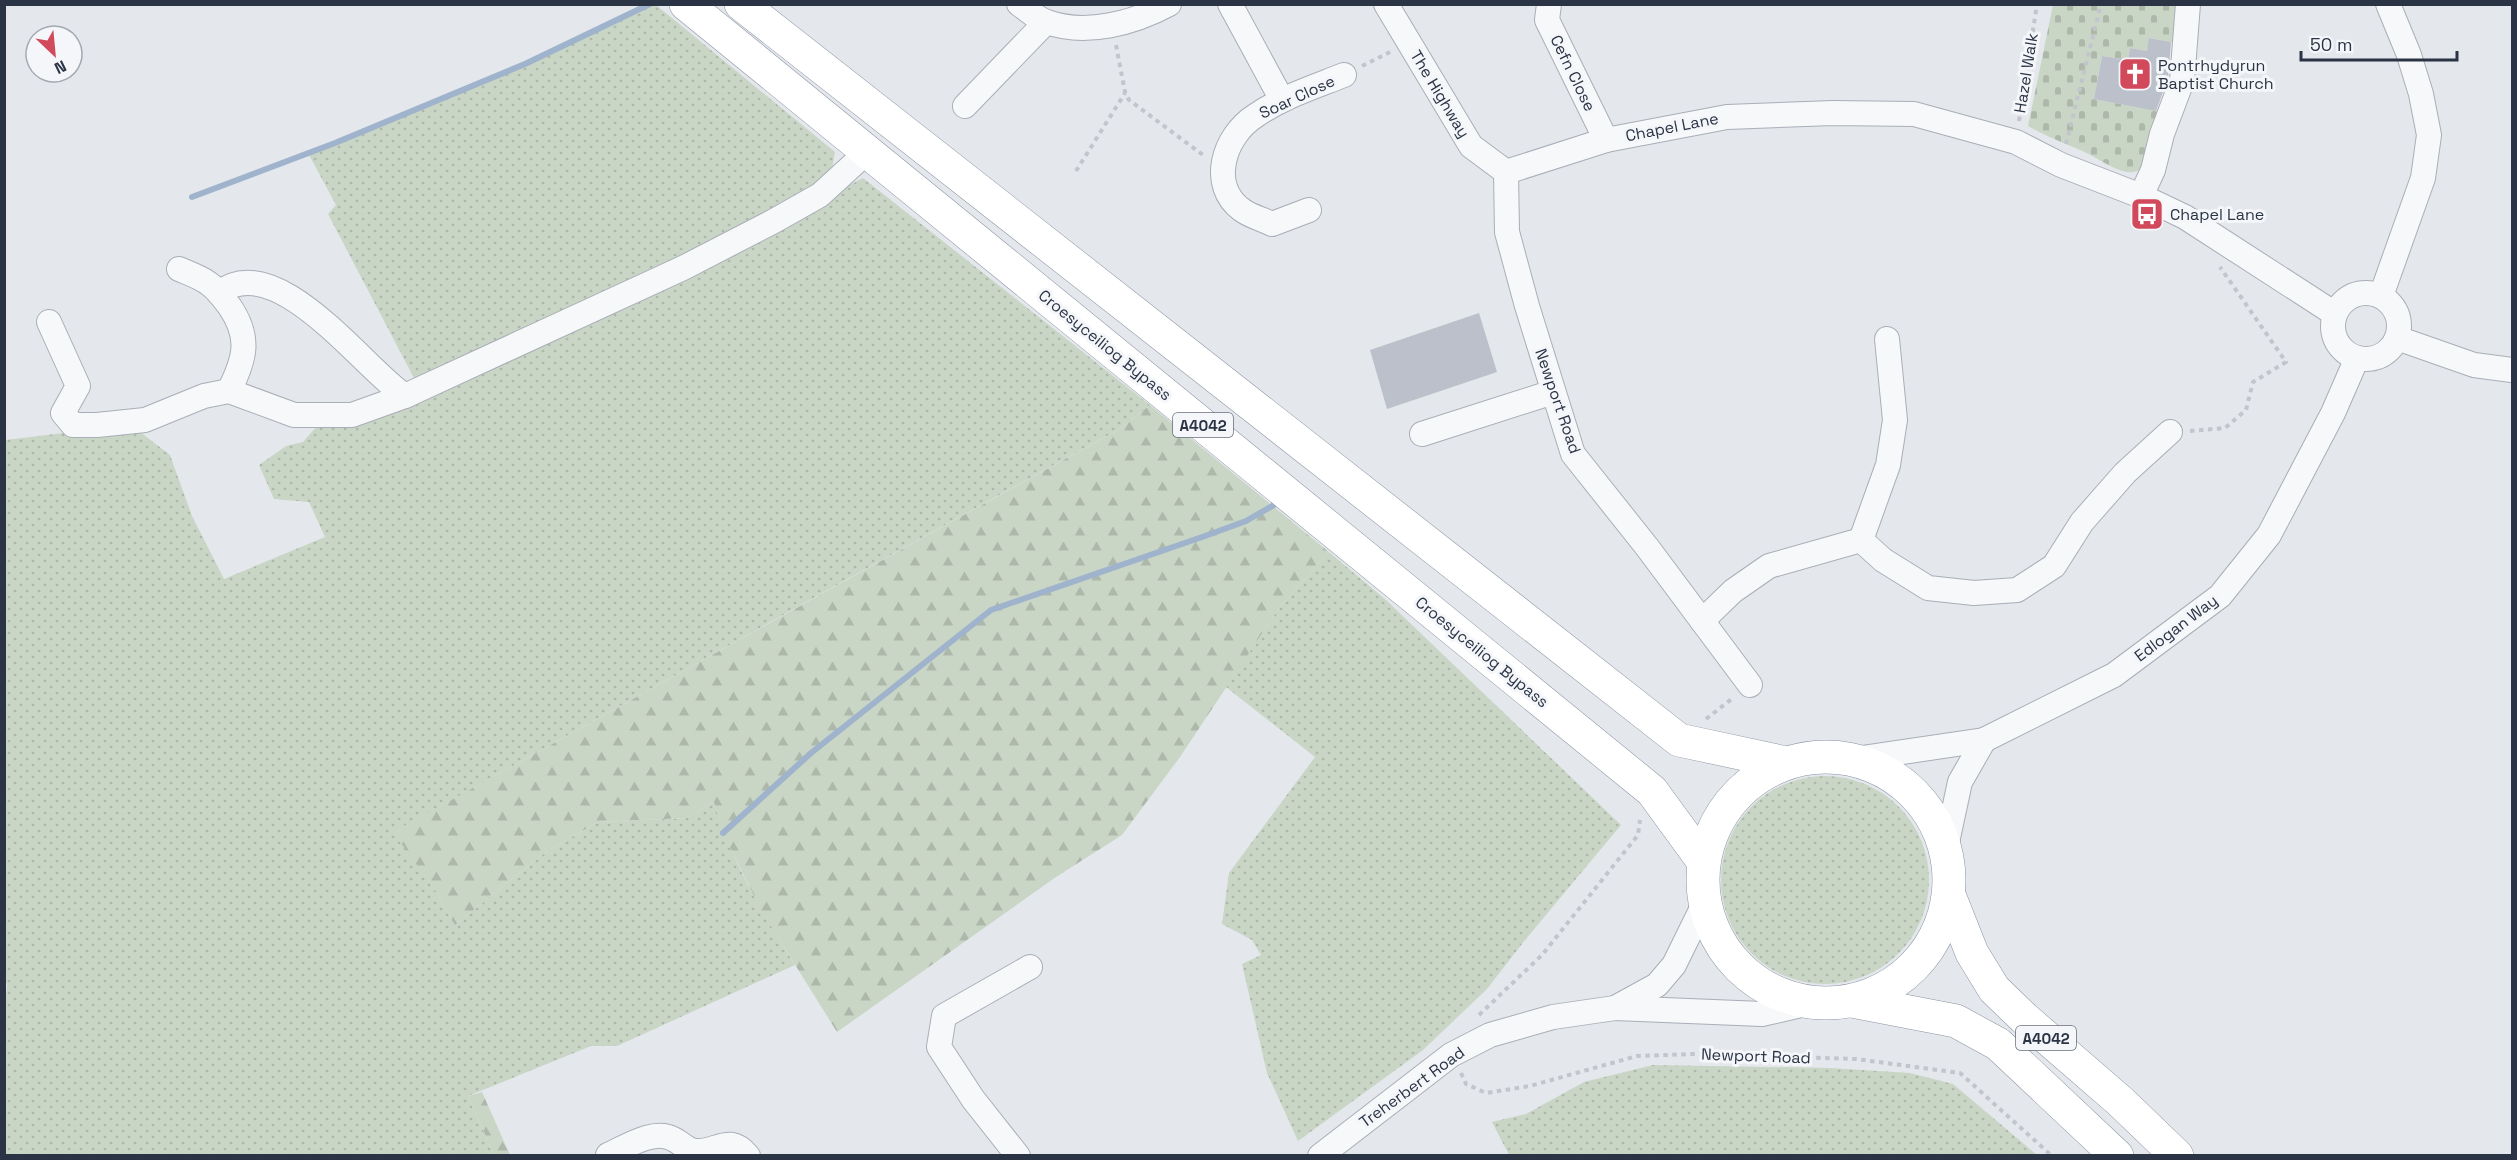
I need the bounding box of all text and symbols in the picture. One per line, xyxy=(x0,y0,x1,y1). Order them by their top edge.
north arrow xyxy=(24,24,84,84)
scale bar xyxy=(2301,24,2457,62)
street label: Cefn Close xyxy=(1545,31,1601,115)
street label: Hazel Walk xyxy=(2009,31,2043,114)
text: 50 m xyxy=(2310,33,2352,56)
street label: The Highway xyxy=(1406,46,1474,142)
text: N xyxy=(51,55,70,79)
place label: Pontrhydyrun Baptist Church xyxy=(2158,55,2274,94)
church icon: Pontrhydyrun Baptist Church xyxy=(2117,56,2153,92)
street label: Soar Close xyxy=(1256,70,1338,124)
street label: Chapel Lane xyxy=(1624,108,1720,146)
bus stop icon: Chapel Lane xyxy=(2129,196,2165,232)
place label: Chapel Lane xyxy=(2170,204,2264,225)
street label: Croesyceiliog Bypass xyxy=(1034,285,1176,405)
street label: Newport Road xyxy=(1530,346,1586,456)
road number: A4042 xyxy=(1173,413,1233,437)
street label: Edlogan Way xyxy=(2130,590,2222,666)
street label: Croesyceiliog Bypass xyxy=(1411,592,1553,712)
road number: A4042 xyxy=(2016,1026,2076,1050)
street label: Treherbert Road xyxy=(1355,1042,1469,1132)
street label: Newport Road xyxy=(1701,1044,1811,1068)

